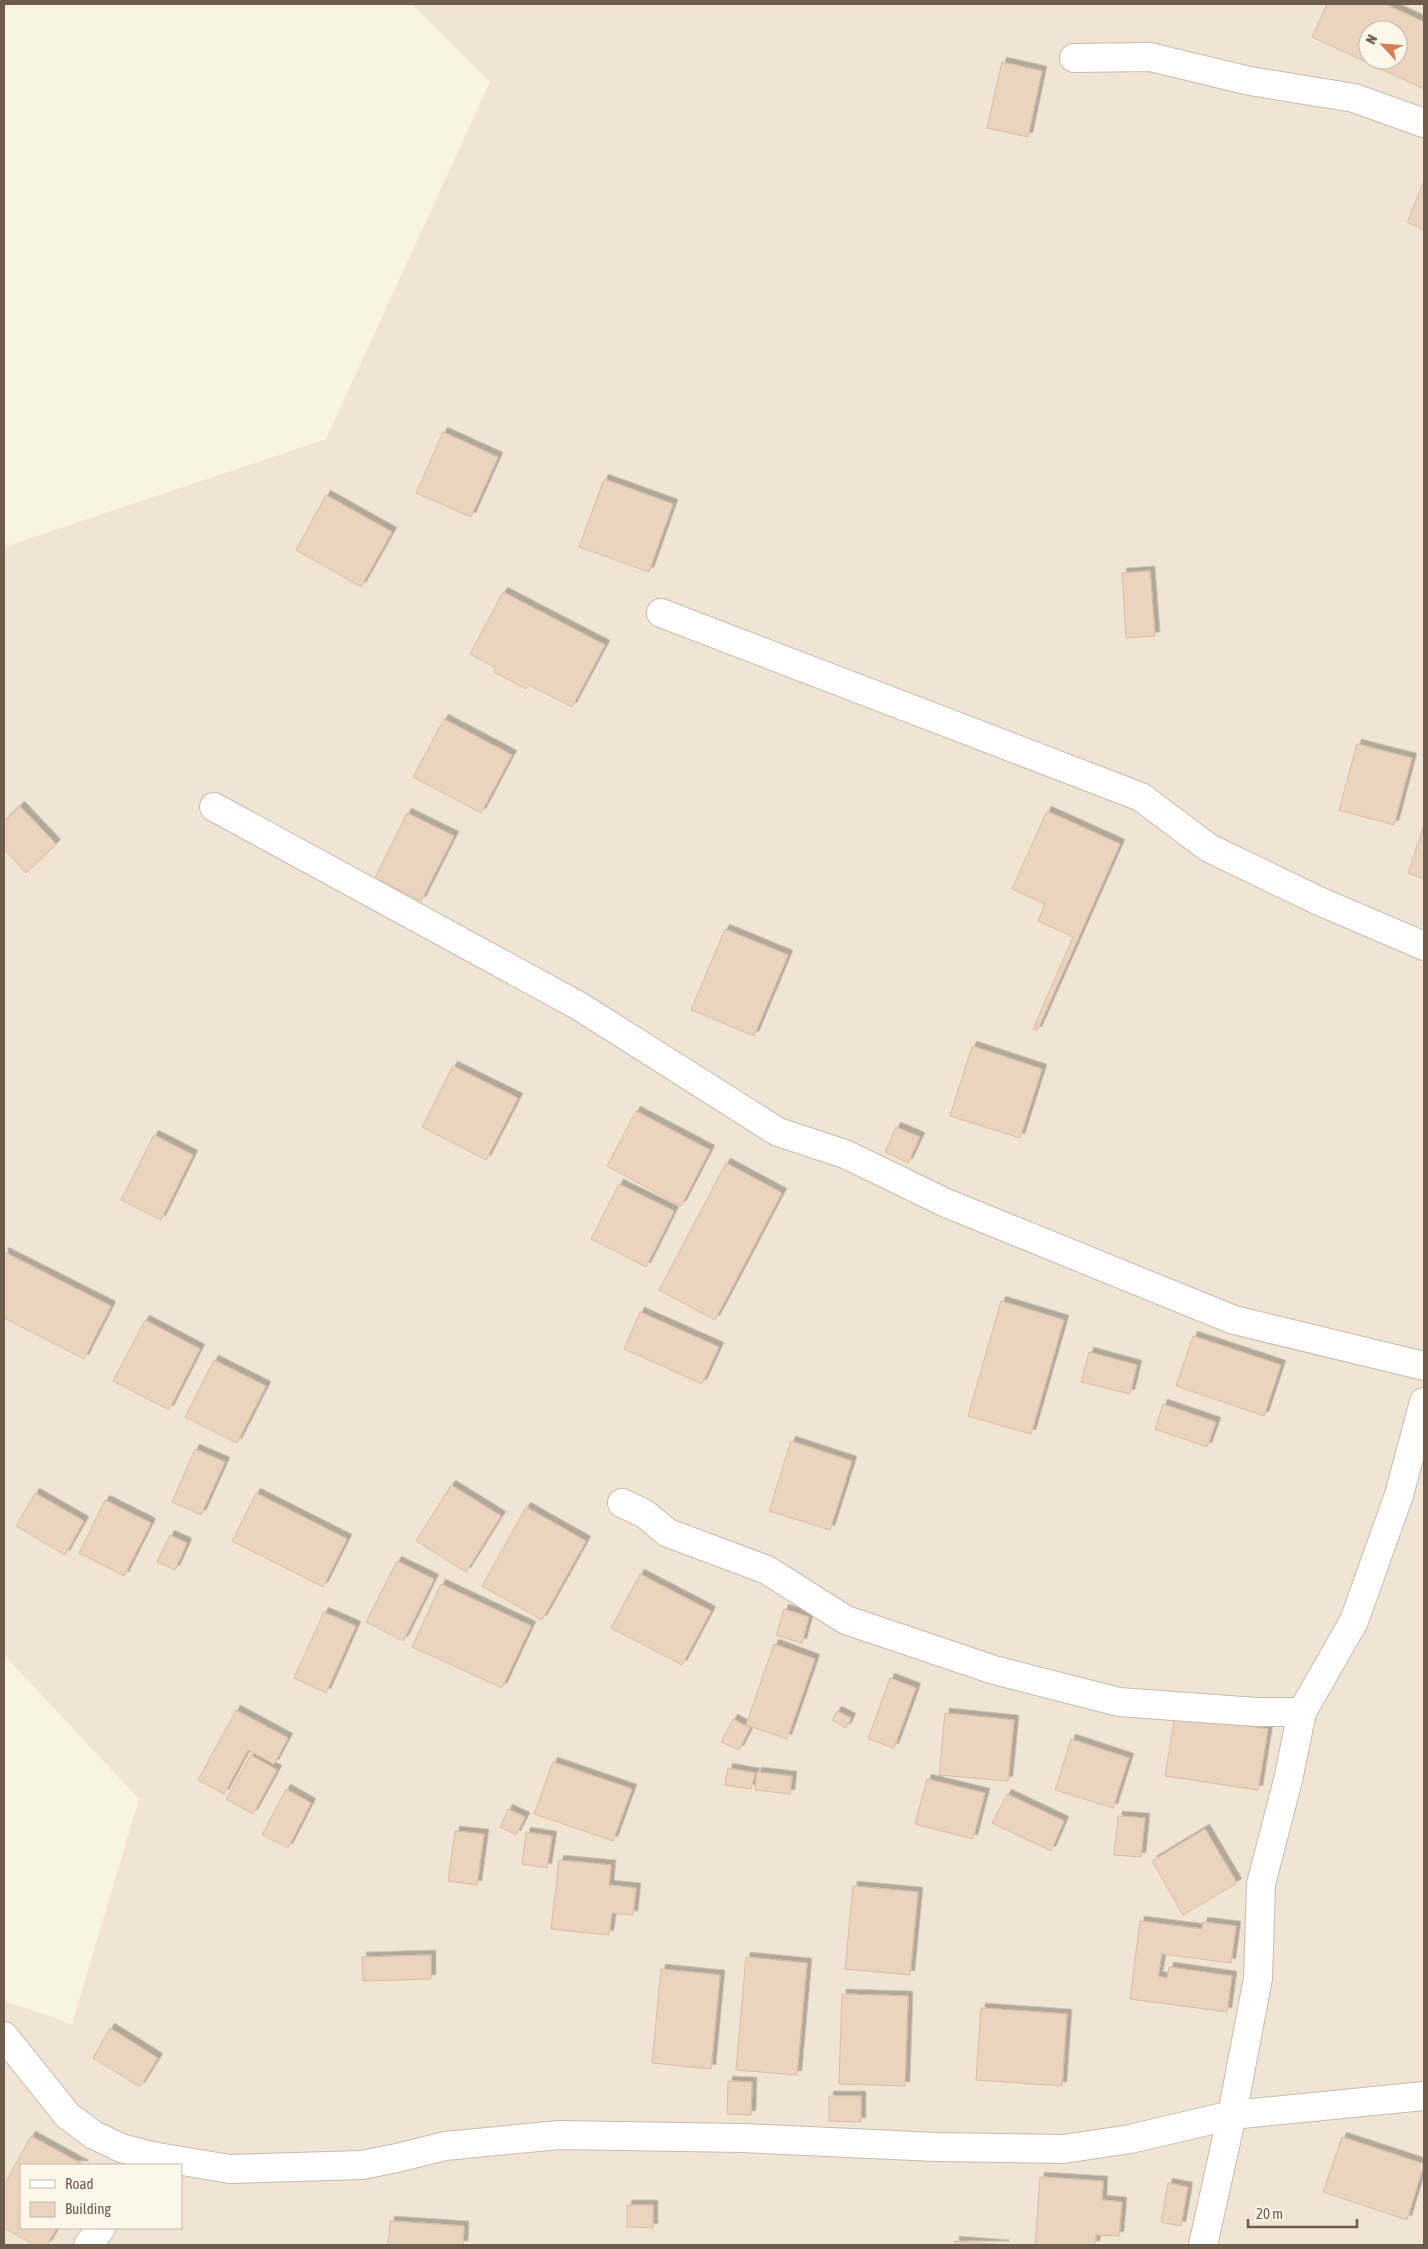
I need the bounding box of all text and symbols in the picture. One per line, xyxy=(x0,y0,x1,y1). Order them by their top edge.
north arrow xyxy=(1358,20,1408,70)
text: N xyxy=(1362,32,1380,47)
legend xyxy=(20,2164,182,2229)
text: Road xyxy=(65,2175,94,2192)
scale bar xyxy=(1248,2196,1357,2228)
text: Building xyxy=(65,2200,111,2217)
text: 20 m xyxy=(1256,2205,1283,2222)

